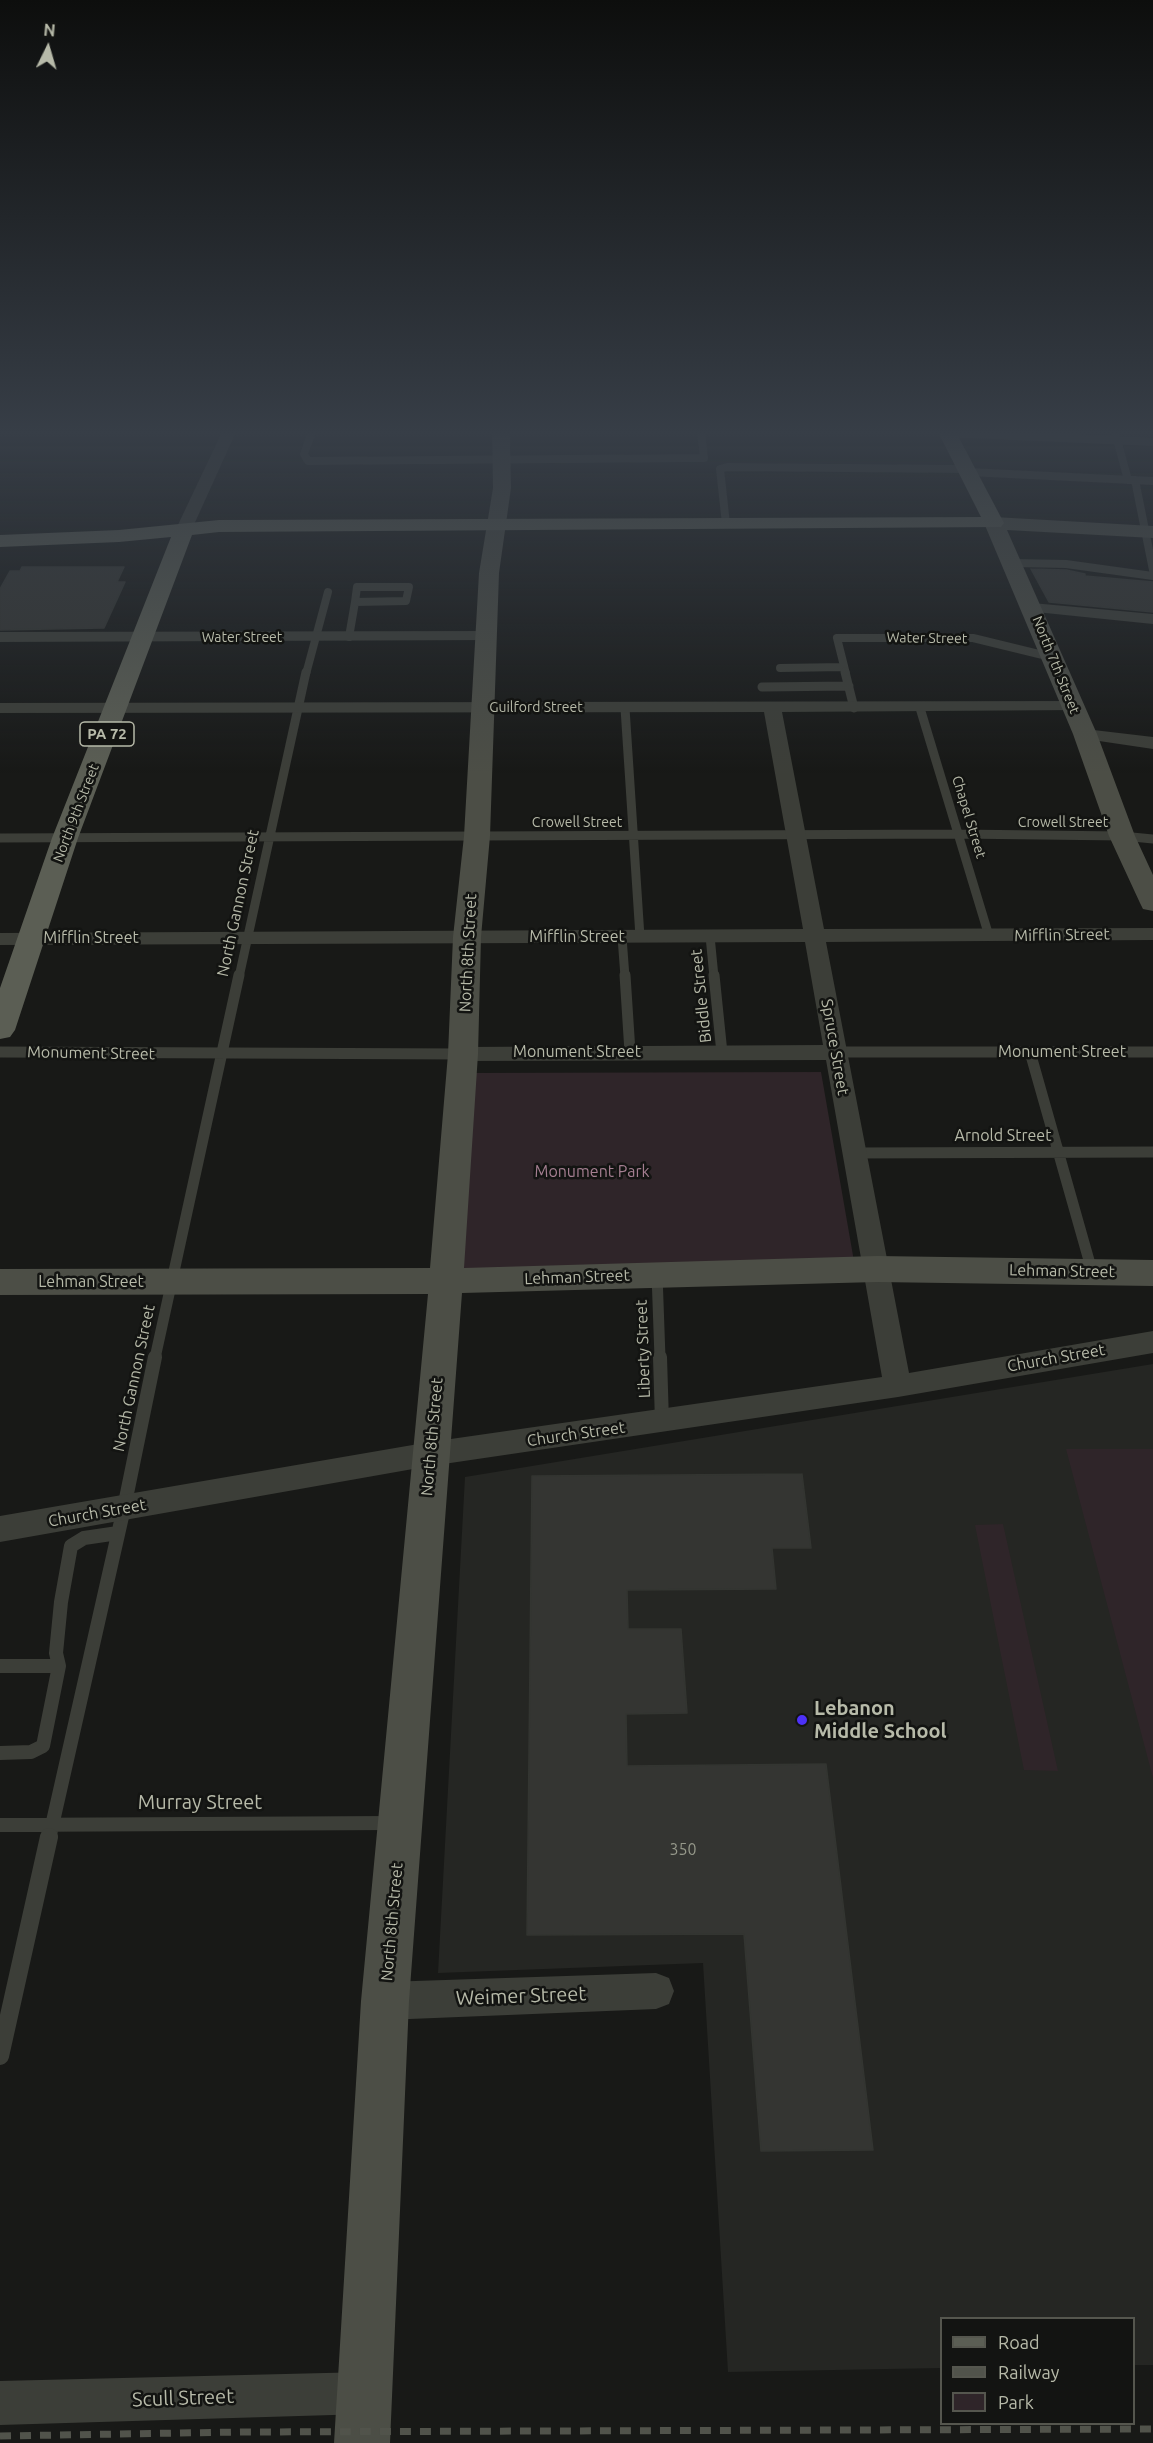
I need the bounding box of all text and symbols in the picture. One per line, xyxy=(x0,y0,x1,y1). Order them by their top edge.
north arrow xyxy=(18,18,78,78)
text: N xyxy=(43,21,56,40)
street label: North 7th Street xyxy=(1029,614,1083,716)
street label: Water Street xyxy=(202,629,282,645)
street label: Water Street xyxy=(887,629,967,647)
street label: Guilford Street xyxy=(489,699,583,715)
road number: PA 72 xyxy=(80,722,134,746)
street label: North 9th Street xyxy=(50,761,102,865)
street label: Chapel Street xyxy=(948,774,990,860)
street label: Crowell Street xyxy=(532,814,622,830)
street label: Crowell Street xyxy=(1018,814,1108,830)
street label: North Gannon Street xyxy=(213,828,263,978)
street label: North 8th Street xyxy=(455,893,481,1013)
street label: Mifflin Street xyxy=(1014,925,1110,945)
street label: Mifflin Street xyxy=(529,927,625,947)
street label: Mifflin Street xyxy=(43,928,139,948)
street label: Biddle Street xyxy=(687,948,715,1044)
street label: Spruce Street xyxy=(817,997,853,1097)
street label: Monument Street xyxy=(27,1042,155,1064)
street label: Monument Street xyxy=(513,1042,641,1062)
street label: Monument Street xyxy=(998,1042,1126,1062)
street label: Arnold Street xyxy=(955,1126,1051,1146)
park label: Monument Park xyxy=(534,1162,650,1182)
street label: Lehman Street xyxy=(1009,1260,1115,1282)
street label: Lehman Street xyxy=(524,1266,630,1288)
street label: Lehman Street xyxy=(38,1272,144,1292)
street label: Liberty Street xyxy=(632,1299,654,1399)
street label: North Gannon Street xyxy=(109,1303,159,1453)
street label: Church Street xyxy=(1006,1340,1106,1376)
street label: North 8th Street xyxy=(417,1377,447,1497)
street label: Church Street xyxy=(526,1418,626,1450)
street label: Church Street xyxy=(47,1495,147,1531)
place label: Lebanon Middle School xyxy=(814,1696,947,1743)
marker: Lebanon Middle School xyxy=(795,1713,809,1727)
street label: Murray Street xyxy=(138,1790,262,1814)
house number: 350 xyxy=(669,1840,697,1860)
street label: North 8th Street xyxy=(377,1862,407,1982)
street label: Weimer Street xyxy=(455,1982,587,2010)
legend xyxy=(940,2317,1135,2425)
text: Road xyxy=(998,2332,1040,2352)
text: Railway xyxy=(998,2362,1059,2382)
street label: Scull Street xyxy=(132,2384,234,2412)
text: Park xyxy=(998,2392,1034,2412)

